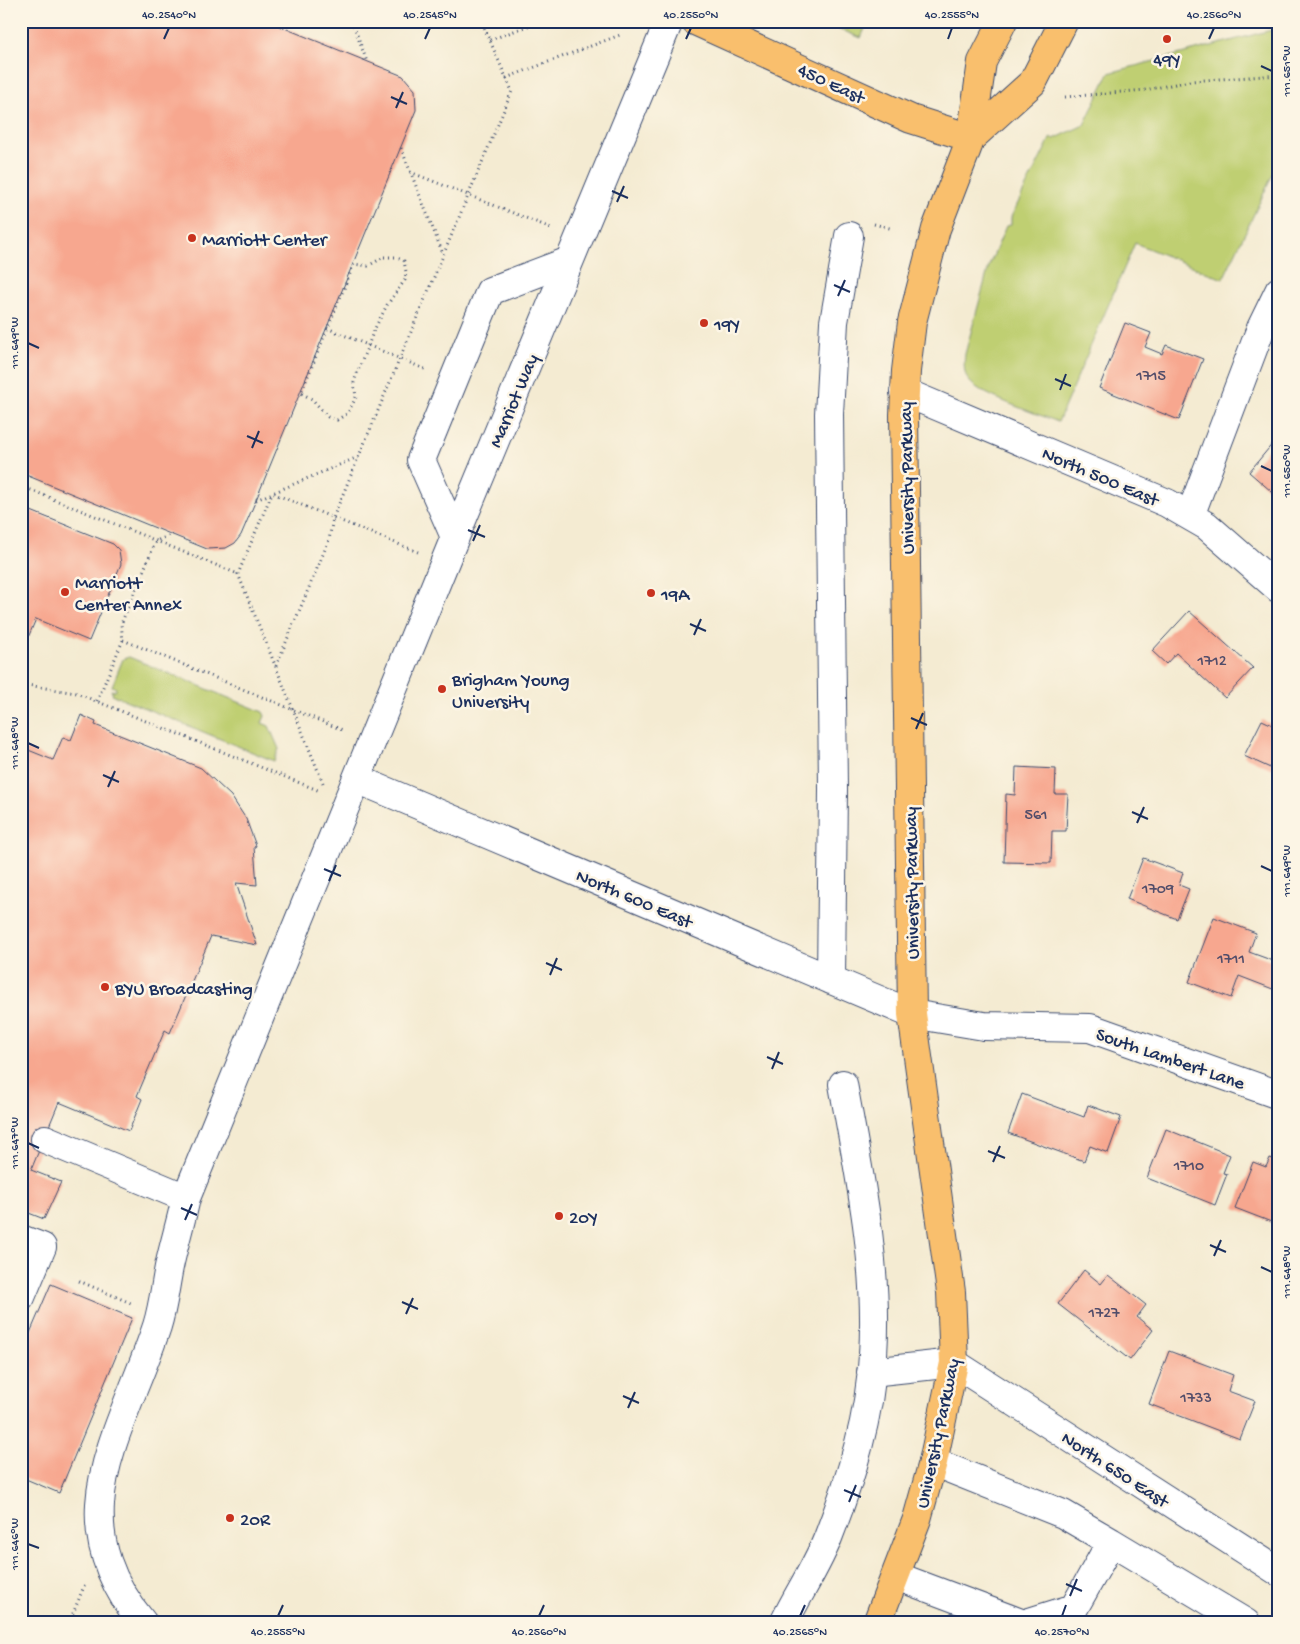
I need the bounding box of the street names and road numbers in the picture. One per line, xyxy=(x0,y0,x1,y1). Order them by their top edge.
street label: 450 East xyxy=(793,60,870,112)
street label: Marriot Way xyxy=(485,351,545,452)
street label: University Parkway xyxy=(896,401,921,554)
street label: North 500 East xyxy=(1038,443,1164,514)
street label: University Parkway xyxy=(901,806,926,959)
street label: North 600 East xyxy=(572,865,697,936)
street label: South Lambert Lane xyxy=(1092,1024,1248,1097)
street label: University Parkway xyxy=(912,1356,967,1511)
street label: North 650 East xyxy=(1056,1428,1174,1515)

